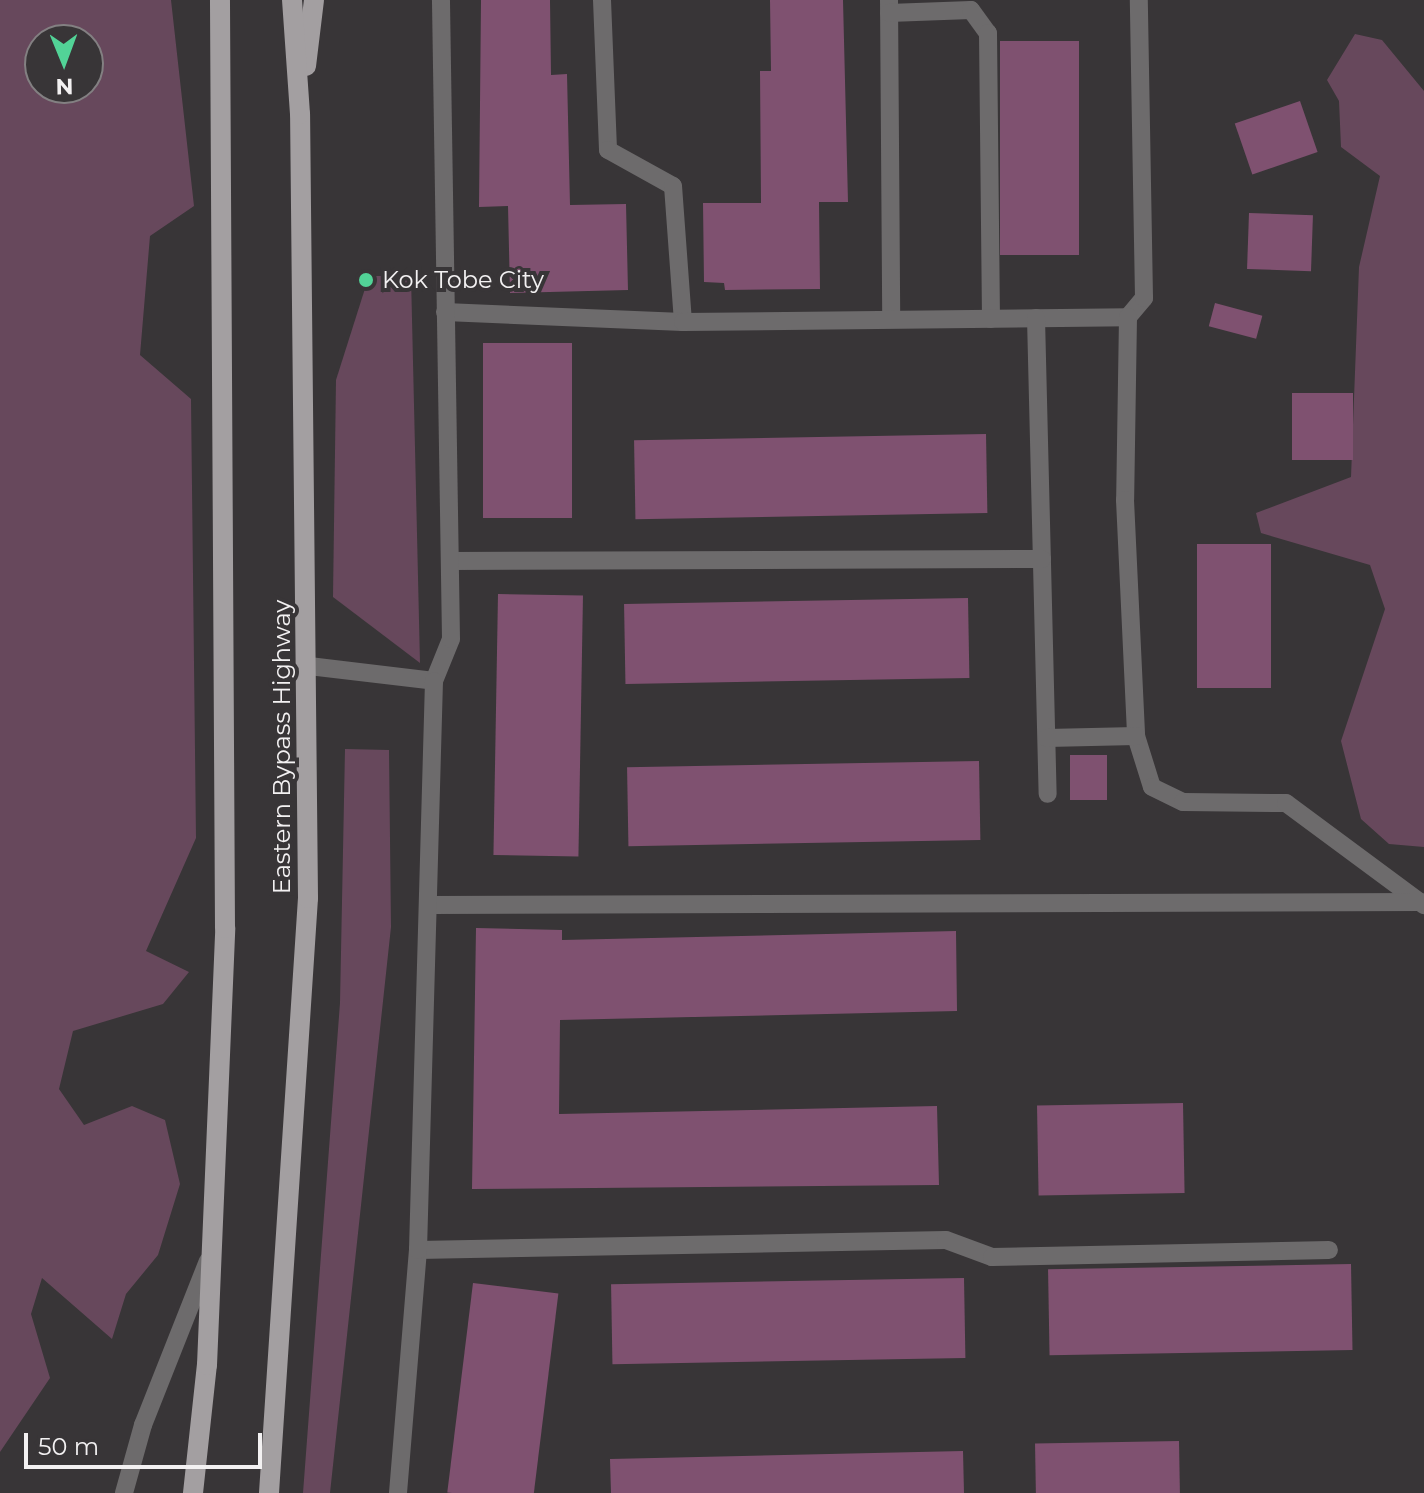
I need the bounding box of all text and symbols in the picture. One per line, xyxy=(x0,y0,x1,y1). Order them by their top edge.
north arrow xyxy=(24,24,104,104)
text: N xyxy=(55,73,74,100)
place label: Kok Tobe City xyxy=(382,266,544,294)
marker: Kok Tobe City xyxy=(357,271,375,289)
street label: Eastern Bypass Highway xyxy=(268,600,296,894)
scale bar xyxy=(28,1417,266,1467)
text: 50 m xyxy=(38,1432,99,1461)

